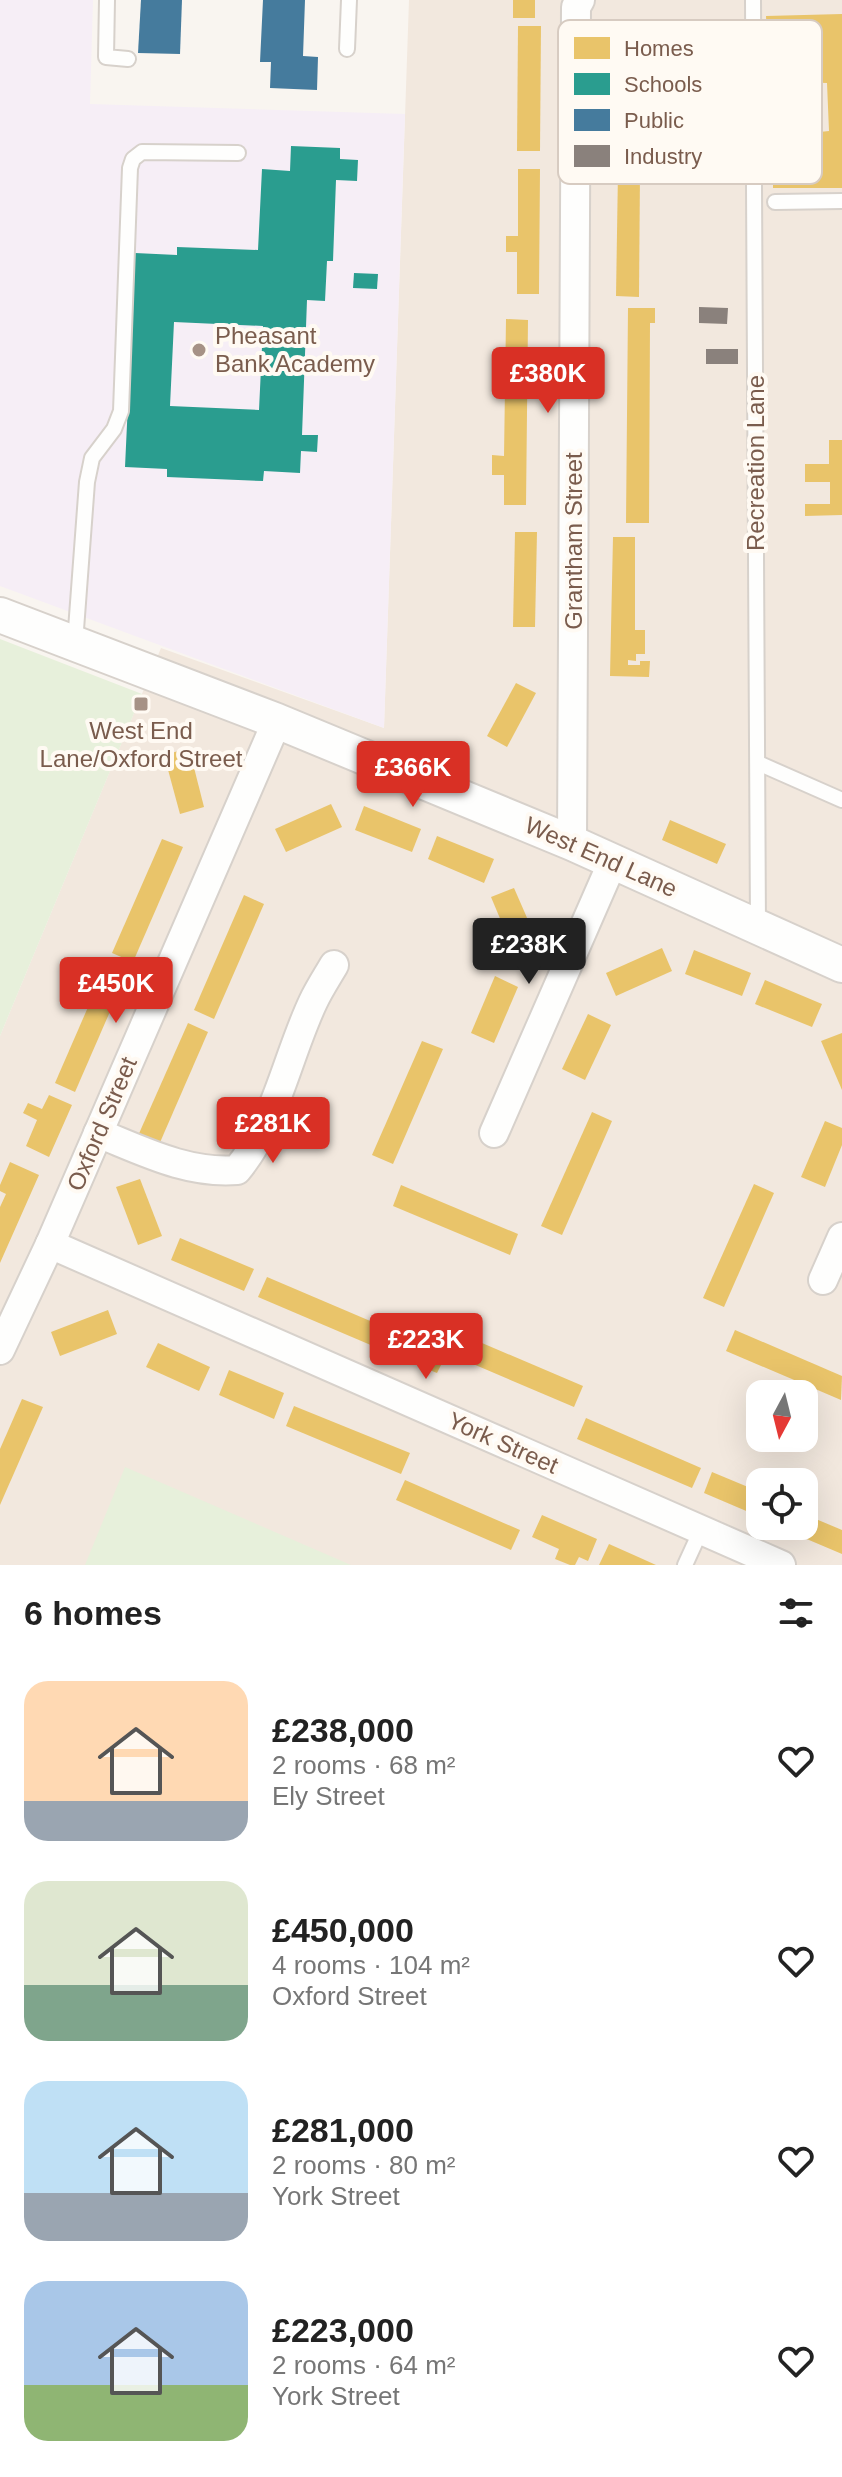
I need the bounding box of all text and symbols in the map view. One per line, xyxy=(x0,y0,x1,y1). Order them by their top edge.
legend xyxy=(558,20,822,184)
text: Homes xyxy=(624,36,694,61)
text: Schools xyxy=(624,72,702,97)
text: Public xyxy=(624,108,684,133)
text: Industry xyxy=(624,144,702,169)
place label: Pheasant Bank Academy xyxy=(215,322,375,377)
marker: Pheasant Bank Academy xyxy=(190,341,208,359)
pin: £380K xyxy=(492,347,604,415)
text: £380K xyxy=(510,358,586,388)
street label: Recreation Lane xyxy=(742,375,769,551)
street label: Grantham Street xyxy=(560,452,587,630)
marker: West End Lane/Oxford Street xyxy=(132,695,150,713)
place label: West End Lane/Oxford Street xyxy=(40,717,243,772)
pin: £366K xyxy=(357,741,469,809)
text: £366K xyxy=(375,752,451,782)
street label: West End Lane xyxy=(521,811,681,902)
pin: £238K xyxy=(473,918,585,986)
text: £238K xyxy=(491,929,567,959)
pin: £450K xyxy=(60,957,172,1025)
text: £450K xyxy=(78,968,154,998)
street label: Oxford Street xyxy=(61,1053,142,1195)
pin: £281K xyxy=(217,1097,329,1165)
text: £281K xyxy=(235,1108,311,1138)
pin: £223K xyxy=(370,1313,482,1381)
text: £223K xyxy=(388,1324,464,1354)
north arrow xyxy=(746,1380,818,1452)
map controls xyxy=(746,1380,818,1540)
street label: York Street xyxy=(444,1406,563,1479)
button: locate xyxy=(746,1468,818,1540)
icon: filters xyxy=(774,1591,818,1635)
text: 6 homes xyxy=(24,1594,162,1632)
text: £238,000 xyxy=(272,1711,414,1749)
icon: home xyxy=(88,1713,184,1809)
icon: heart xyxy=(774,1739,818,1783)
text: 2 rooms · 68 m² xyxy=(272,1750,456,1780)
text: Ely Street xyxy=(272,1781,385,1811)
text: £450,000 xyxy=(272,1911,414,1949)
icon: home xyxy=(88,1913,184,2009)
icon: heart xyxy=(774,1939,818,1983)
text: 4 rooms · 104 m² xyxy=(272,1950,470,1980)
text: Oxford Street xyxy=(272,1981,427,2011)
text: £281,000 xyxy=(272,2111,414,2149)
icon: home xyxy=(88,2113,184,2209)
icon: heart xyxy=(774,2139,818,2183)
text: 2 rooms · 80 m² xyxy=(272,2150,456,2180)
text: York Street xyxy=(272,2181,400,2211)
text: £223,000 xyxy=(272,2311,414,2349)
icon: home xyxy=(88,2313,184,2409)
icon: heart xyxy=(774,2339,818,2383)
text: 2 rooms · 64 m² xyxy=(272,2350,456,2380)
text: York Street xyxy=(272,2381,400,2411)

